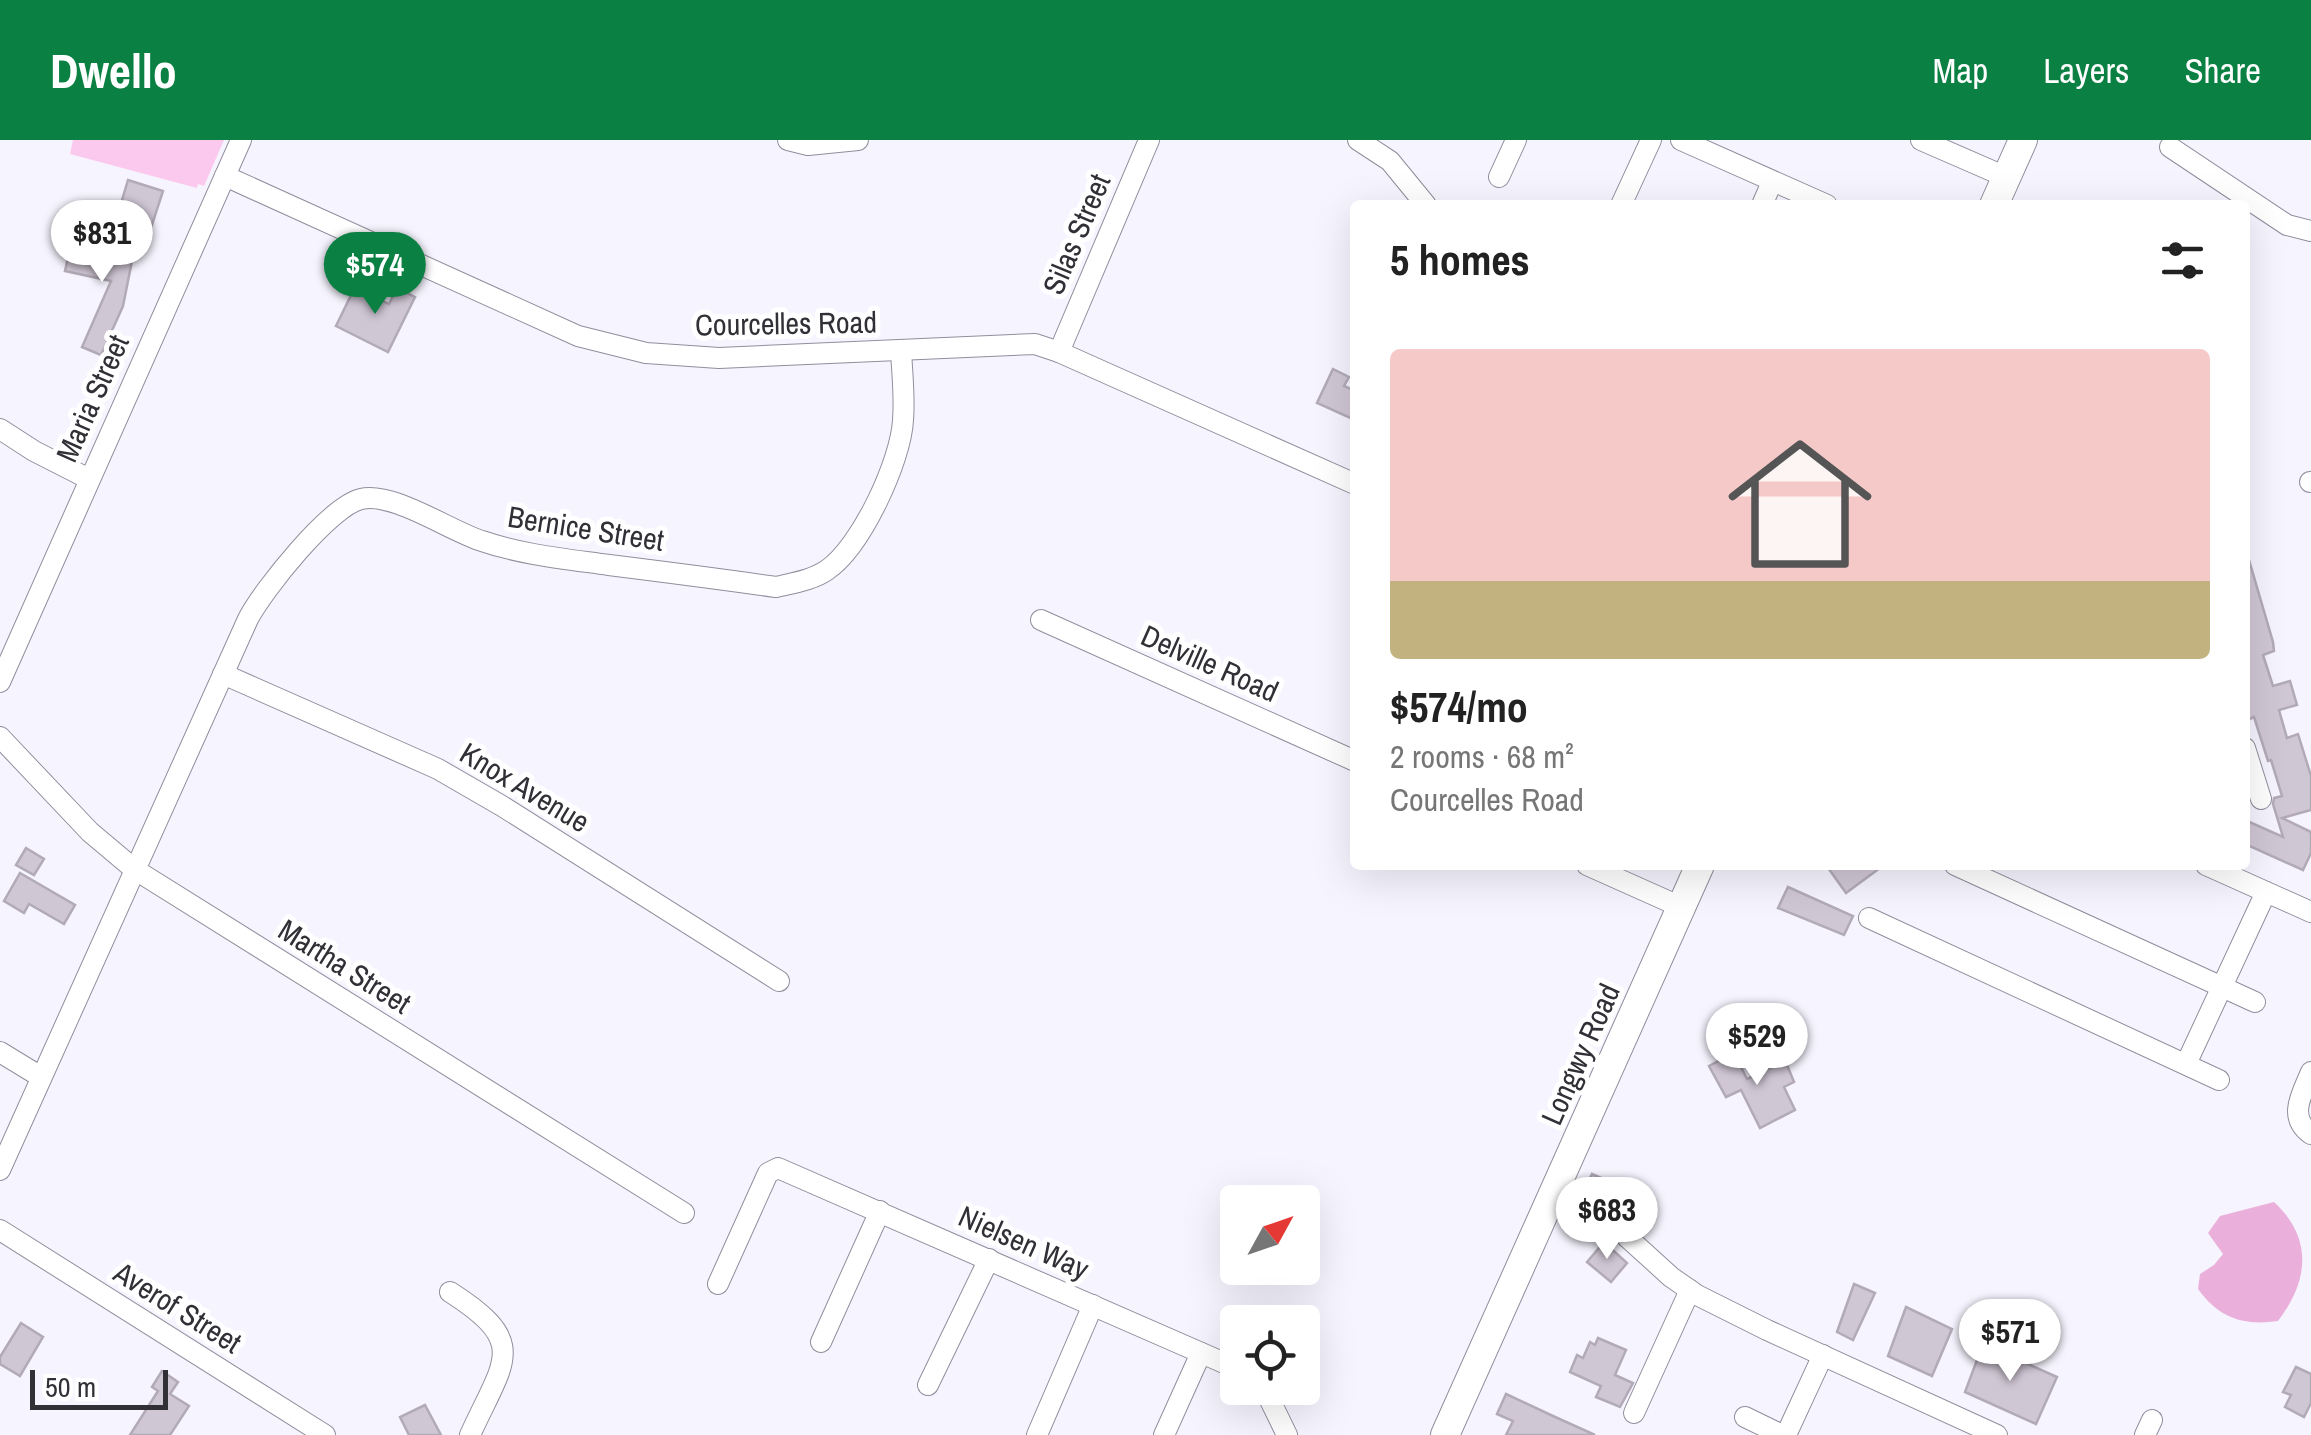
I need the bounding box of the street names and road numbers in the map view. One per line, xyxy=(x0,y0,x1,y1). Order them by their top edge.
street label: Silas Street xyxy=(1033,168,1119,300)
street label: Courcelles Road xyxy=(695,301,877,345)
street label: Maria Street xyxy=(46,328,138,468)
street label: Bernice Street xyxy=(505,496,667,560)
street label: Delville Road xyxy=(1135,615,1285,711)
street label: Knox Avenue xyxy=(453,733,597,841)
street label: Martha Street xyxy=(271,910,419,1023)
street label: Longwy Road xyxy=(1531,977,1629,1131)
street label: Nielsen Way xyxy=(953,1196,1096,1289)
street label: Averof Street xyxy=(106,1252,249,1362)

